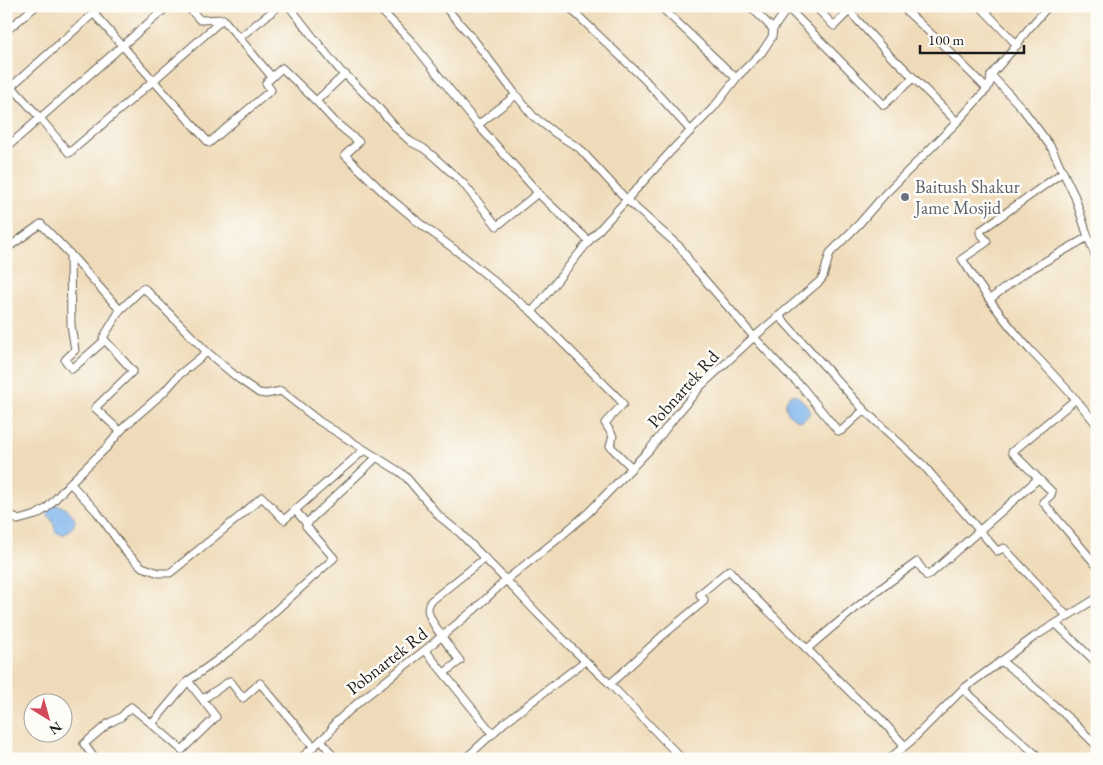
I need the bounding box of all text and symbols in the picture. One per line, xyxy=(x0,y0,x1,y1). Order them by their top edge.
scale bar xyxy=(920,22,1024,54)
text: 100 m xyxy=(928,30,965,49)
place label: Baitush Shakur Jame Mosjid xyxy=(913,175,1020,219)
marker: Baitush Shakur Jame Mosjid xyxy=(899,191,911,203)
street label: Pobnartek Rd xyxy=(642,344,724,432)
street label: Pobnartek Rd xyxy=(342,621,433,699)
north arrow xyxy=(22,692,72,742)
text: N xyxy=(45,718,66,739)

